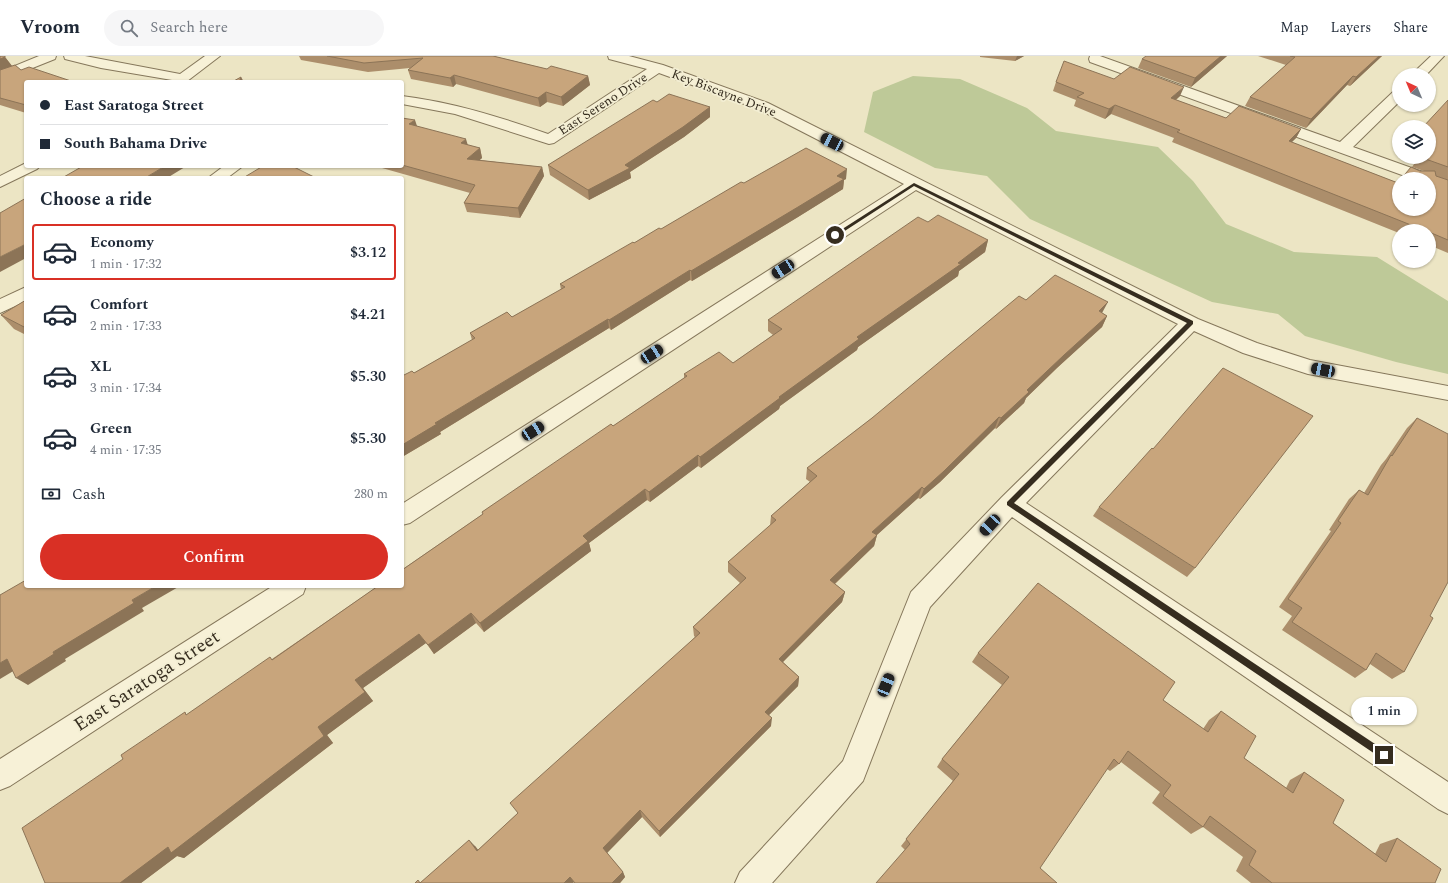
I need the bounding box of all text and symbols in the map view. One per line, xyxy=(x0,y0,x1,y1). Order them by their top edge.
search box xyxy=(104,10,384,46)
text: Vroom xyxy=(20,13,80,42)
text: Search here xyxy=(150,16,228,39)
icon: search xyxy=(118,17,140,39)
text: Map xyxy=(1280,17,1309,38)
text: Layers xyxy=(1331,17,1371,38)
text: Share xyxy=(1393,17,1428,38)
street label: Key Biscayne Drive xyxy=(669,64,779,122)
street label: East Sereno Drive xyxy=(554,68,652,140)
north arrow xyxy=(1392,68,1436,112)
map controls xyxy=(1392,68,1436,268)
text: East Saratoga Street xyxy=(64,94,204,117)
button: layers xyxy=(1392,120,1436,164)
car xyxy=(819,131,845,153)
text: South Bahama Drive xyxy=(64,132,207,155)
button: + xyxy=(1392,172,1436,216)
text: Choose a ride xyxy=(40,186,152,213)
button: − xyxy=(1392,224,1436,268)
route start xyxy=(826,226,844,244)
text: Economy xyxy=(90,231,154,254)
icon: car xyxy=(42,234,78,270)
text: $3.12 xyxy=(350,241,386,264)
text: 1 min · 17:32 xyxy=(90,254,162,274)
car xyxy=(770,257,796,281)
text: Comfort xyxy=(90,293,148,316)
icon: car xyxy=(42,296,78,332)
text: $4.21 xyxy=(350,303,386,326)
text: 2 min · 17:33 xyxy=(90,316,162,336)
car xyxy=(639,342,665,366)
text: XL xyxy=(90,355,111,378)
icon: car xyxy=(42,358,78,394)
car xyxy=(1310,362,1336,378)
text: $5.30 xyxy=(350,365,386,388)
text: 3 min · 17:34 xyxy=(90,378,162,398)
text: Green xyxy=(90,417,132,440)
car xyxy=(520,419,546,443)
icon: car xyxy=(42,420,78,456)
text: $5.30 xyxy=(350,427,386,450)
text: 4 min · 17:35 xyxy=(90,440,162,460)
icon: cash xyxy=(40,483,62,505)
text: Cash xyxy=(72,483,105,506)
text: 280 m xyxy=(354,484,388,504)
car xyxy=(977,512,1003,538)
button: Confirm xyxy=(40,534,388,580)
street label: East Saratoga Street xyxy=(68,623,226,739)
car xyxy=(876,672,896,698)
callout: 1 min xyxy=(1351,697,1417,725)
text: 1 min xyxy=(1367,701,1401,721)
route end xyxy=(1375,746,1393,764)

